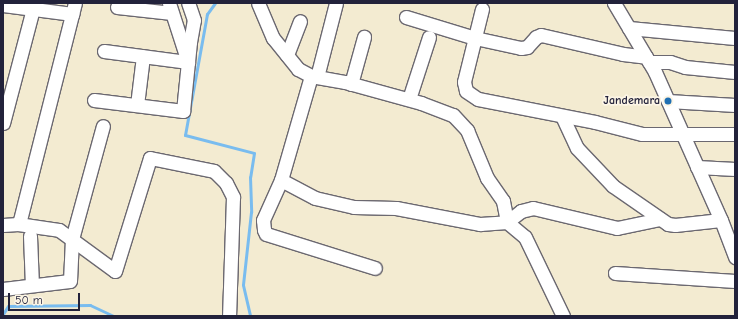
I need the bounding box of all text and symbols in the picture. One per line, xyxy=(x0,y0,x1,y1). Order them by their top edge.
place label: Jandemara xyxy=(603,94,660,108)
marker: Jandemara xyxy=(663,96,673,106)
scale bar xyxy=(10,285,82,311)
text: 50 m xyxy=(15,293,43,307)

